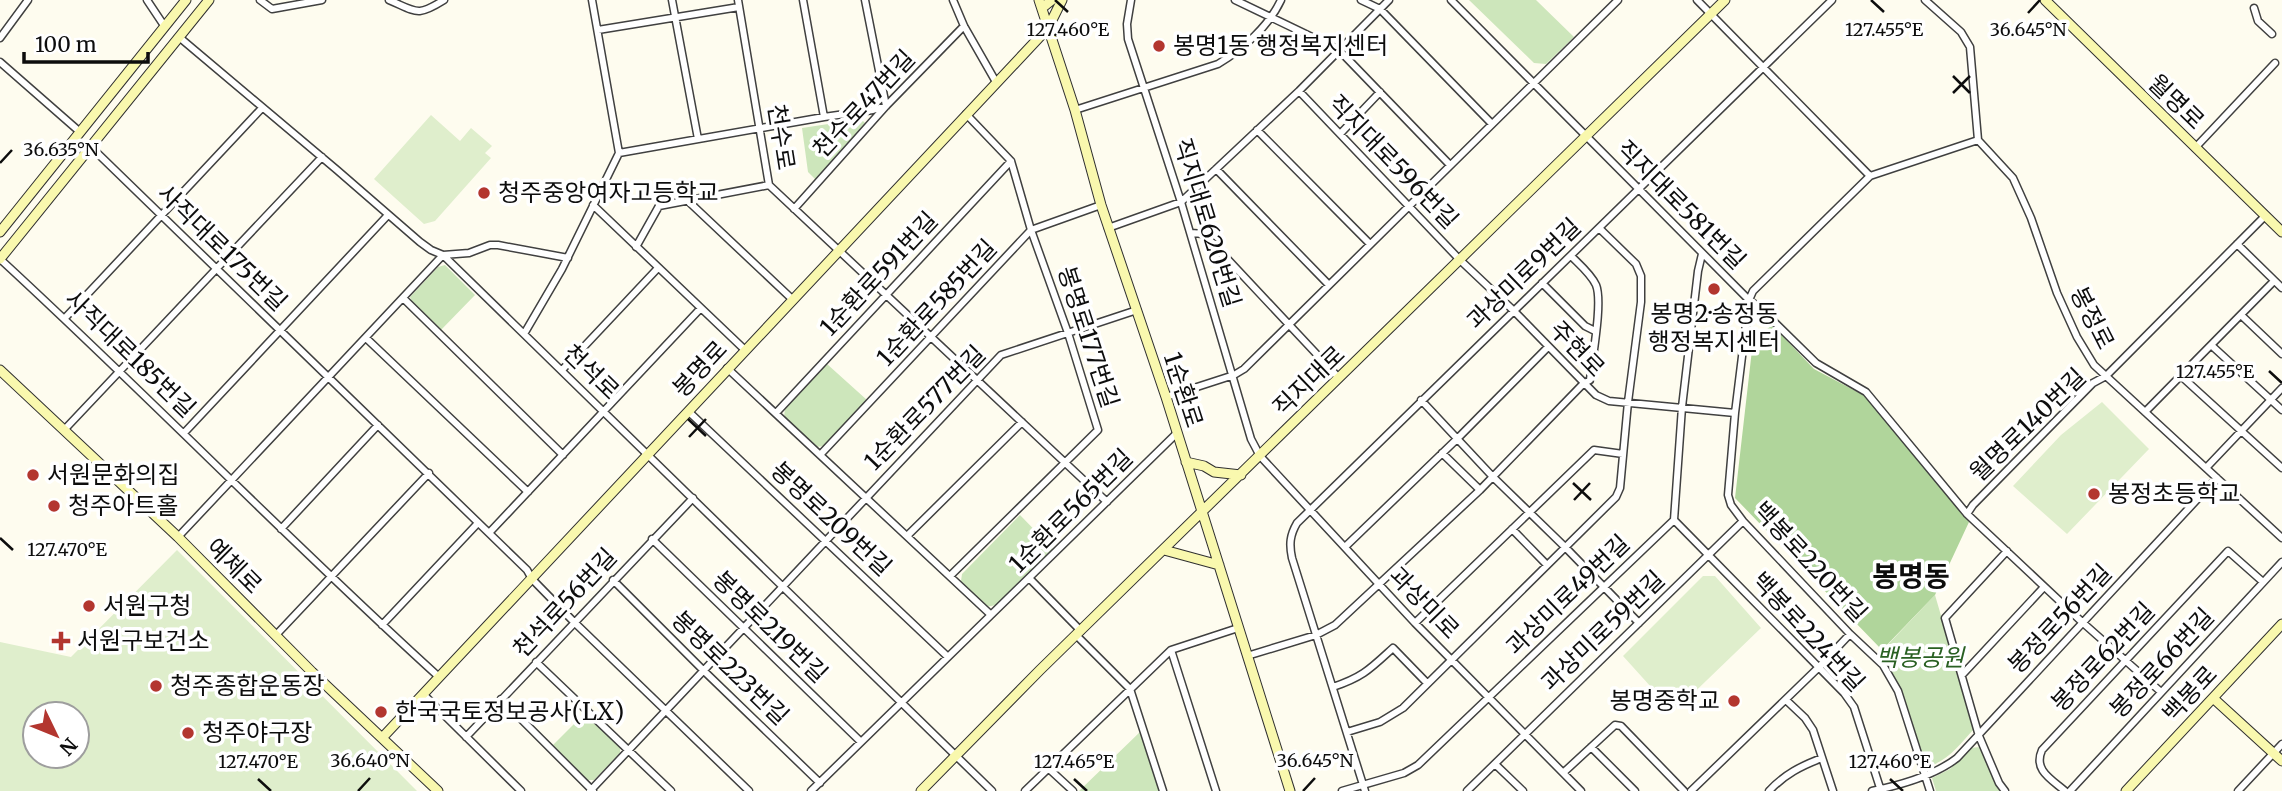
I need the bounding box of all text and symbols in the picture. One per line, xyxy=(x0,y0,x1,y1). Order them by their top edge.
text: 127.460°E xyxy=(1027,18,1110,41)
text: 127.455°E xyxy=(1845,18,1924,41)
text: 36.645°N xyxy=(1990,18,2066,41)
scale bar xyxy=(24,21,149,65)
place label: 봉명1동 행정복지센터 xyxy=(1173,30,1388,61)
text: 100 m xyxy=(35,31,97,58)
marker: 봉명1동 행정복지센터 xyxy=(1151,38,1167,54)
street label: 천수로47번길 xyxy=(806,43,922,164)
street label: 월명로 xyxy=(2142,67,2211,136)
street label: 직지대로596번길 xyxy=(1322,88,1465,235)
street label: 천수로 xyxy=(761,102,802,172)
street label: 직지대로581번길 xyxy=(1610,133,1753,276)
street label: 직지대로620번길 xyxy=(1167,135,1248,311)
text: 36.635°N xyxy=(23,138,99,161)
place label: 청주중앙여자고등학교 xyxy=(498,177,719,208)
street label: 사직대로175번길 xyxy=(151,178,294,317)
marker: 청주중앙여자고등학교 xyxy=(476,185,492,201)
street label: 1순환로591번길 xyxy=(813,205,944,342)
street label: 과상미로9번길 xyxy=(1460,211,1587,336)
street label: 1순환로585번길 xyxy=(870,233,1003,373)
street label: 봉명로177번길 xyxy=(1051,262,1126,412)
marker: 봉명2·송정동 행정복지센터 xyxy=(1706,281,1722,297)
street label: 봉정로 xyxy=(2064,281,2121,354)
street label: 사직대로185번길 xyxy=(58,283,202,424)
place label: 봉명2·송정동 행정복지센터 xyxy=(1648,298,1780,357)
street label: 주현로 xyxy=(1543,314,1612,383)
street label: 봉명로 xyxy=(666,334,734,403)
street label: 천석로 xyxy=(557,337,626,406)
street label: 1순환로577번길 xyxy=(857,339,992,477)
street label: 직지대로 xyxy=(1266,339,1351,422)
street label: 1순환로 xyxy=(1157,348,1210,431)
text: 127.455°E xyxy=(2176,360,2255,383)
street label: 월명로140번길 xyxy=(1963,361,2092,488)
street label: 1순환로565번길 xyxy=(1002,442,1139,579)
street label: 봉명로209번길 xyxy=(764,455,898,583)
place label: 서원문화의집 xyxy=(47,459,179,490)
marker: 서원문화의집 xyxy=(25,467,41,483)
place label: 봉정초등학교 xyxy=(2108,478,2240,509)
marker: 봉정초등학교 xyxy=(2086,486,2102,502)
place label: 청주아트홀 xyxy=(68,490,178,521)
street label: 백봉로220번길 xyxy=(1747,495,1874,628)
marker: 청주아트홀 xyxy=(46,498,62,514)
street label: 과상미로49번길 xyxy=(1499,528,1636,661)
street label: 예체로 xyxy=(200,531,269,600)
text: 127.470°E xyxy=(27,538,107,561)
street label: 천석로56번길 xyxy=(506,541,623,664)
street label: 봉정로56번길 xyxy=(2001,557,2118,680)
district label: 봉명동 xyxy=(1872,558,1950,594)
street label: 과상미로 xyxy=(1383,560,1466,645)
street label: 봉명로219번길 xyxy=(706,564,834,689)
street label: 과상미로59번길 xyxy=(1534,564,1671,697)
street label: 백봉로224번길 xyxy=(1745,565,1872,698)
place label: 서원구청 xyxy=(103,590,191,621)
street label: 봉정로62번길 xyxy=(2044,596,2161,718)
marker: 서원구청 xyxy=(81,598,97,614)
street label: 봉정로66번길 xyxy=(2103,601,2221,724)
street label: 봉명로223번길 xyxy=(665,604,796,731)
place label: 서원구보건소 xyxy=(77,625,209,656)
marker: 서원구보건소 xyxy=(51,631,71,651)
park label: 백봉공원 xyxy=(1876,642,1966,673)
street label: 백봉로 xyxy=(2156,659,2224,728)
place label: 청주종합운동장 xyxy=(170,670,325,701)
marker: 청주종합운동장 xyxy=(148,678,164,694)
place label: 봉명중학교 xyxy=(1610,685,1720,716)
marker: 봉명중학교 xyxy=(1726,693,1742,709)
place label: 한국국토정보공사(LX) xyxy=(395,696,624,727)
north arrow xyxy=(21,700,91,770)
marker: 한국국토정보공사(LX) xyxy=(373,704,389,720)
place label: 청주야구장 xyxy=(202,717,312,748)
marker: 청주야구장 xyxy=(180,725,196,741)
text: N xyxy=(55,733,82,760)
text: 36.640°N xyxy=(330,749,410,772)
text: 36.645°N xyxy=(1277,749,1353,772)
text: 127.470°E xyxy=(218,750,298,773)
text: 127.465°E xyxy=(1034,750,1115,773)
text: 127.460°E xyxy=(1849,750,1932,773)

